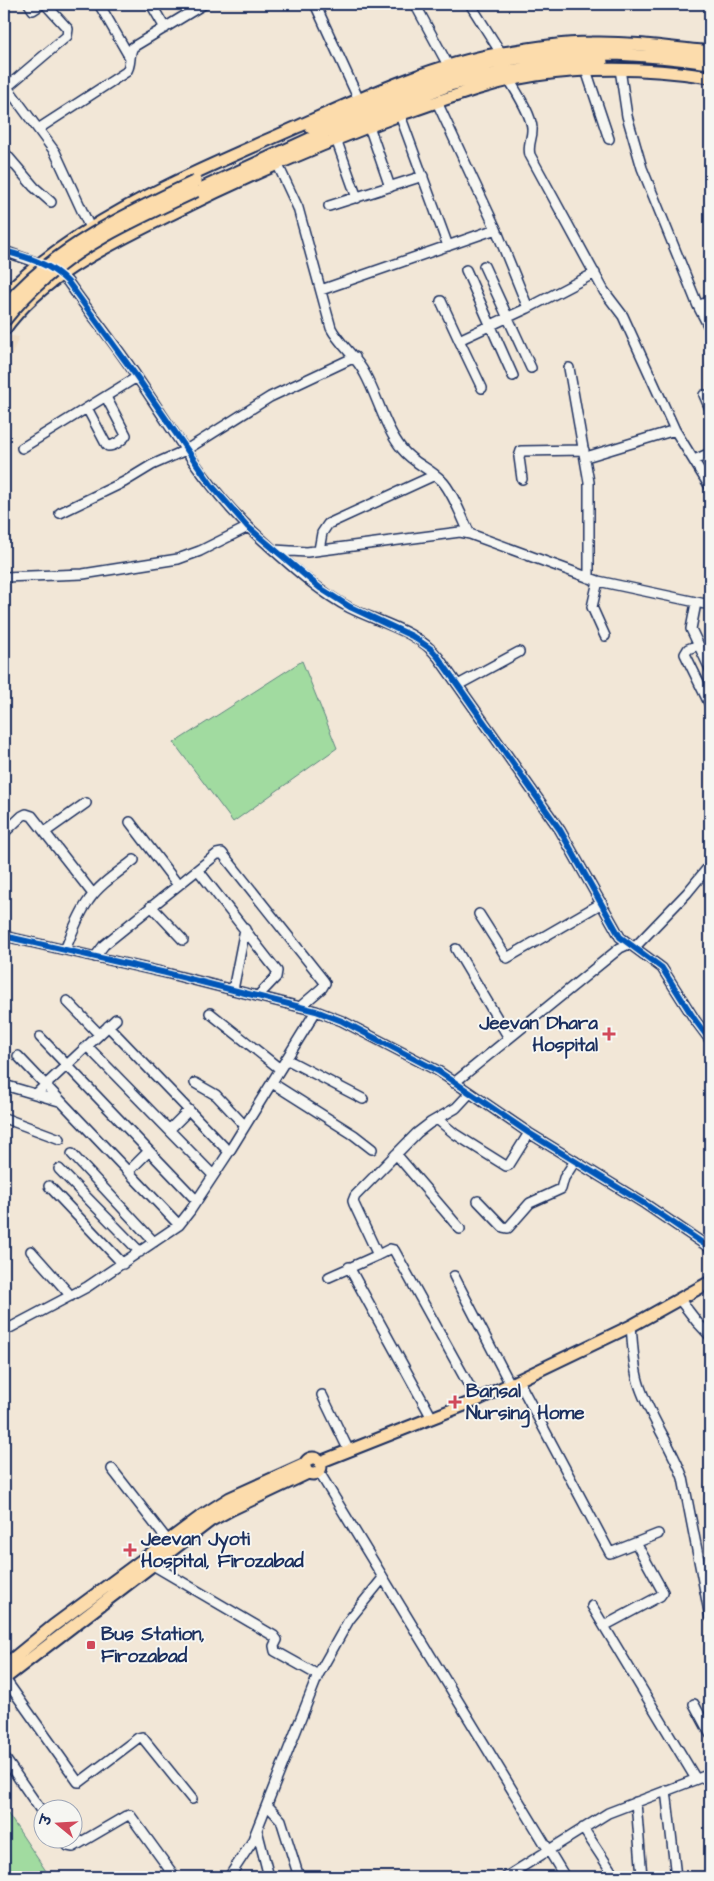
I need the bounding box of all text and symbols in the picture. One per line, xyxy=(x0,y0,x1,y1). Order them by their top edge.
place label: Jeevan Dhara Hospital xyxy=(478,1010,598,1059)
marker: Jeevan Dhara Hospital xyxy=(602,1027,616,1041)
place label: Bansal Nursing Home xyxy=(466,1378,585,1428)
marker: Bansal Nursing Home xyxy=(448,1395,462,1409)
place label: Jeevan Jyoti Hospital, Firozabad xyxy=(140,1526,304,1575)
marker: Jeevan Jyoti Hospital, Firozabad xyxy=(123,1543,137,1557)
place label: Bus Station, Firozabad xyxy=(101,1621,205,1670)
marker: Bus Station, Firozabad xyxy=(85,1639,97,1651)
north arrow xyxy=(32,1798,82,1848)
text: उ xyxy=(35,1811,58,1830)

